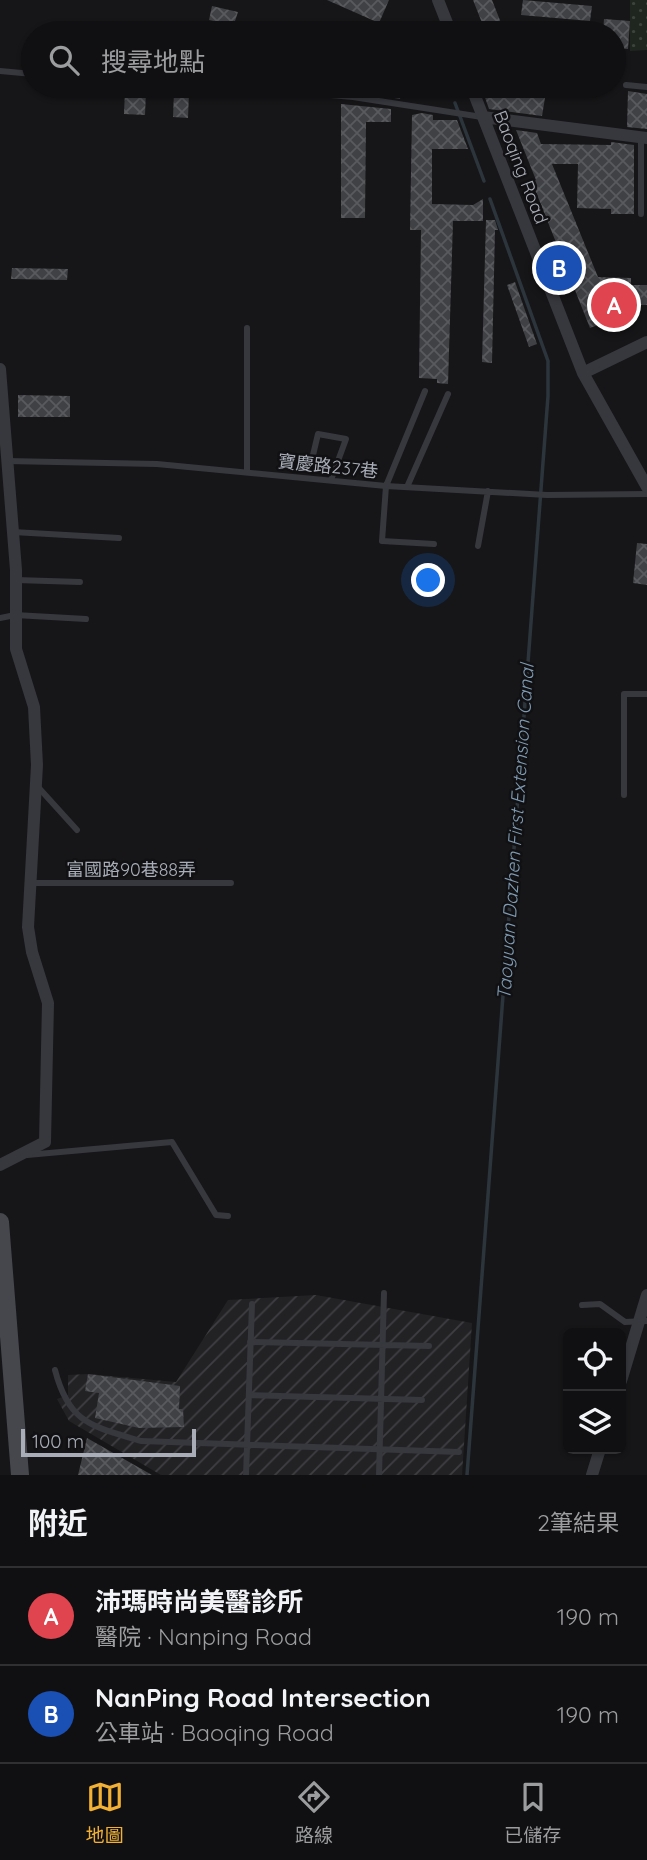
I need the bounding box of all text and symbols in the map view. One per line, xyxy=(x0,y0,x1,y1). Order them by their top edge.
search box xyxy=(21,21,626,98)
icon: search xyxy=(45,41,83,79)
text: 搜尋地點 xyxy=(101,45,205,78)
street label: Baoqing Road xyxy=(489,107,553,227)
pin: B xyxy=(536,242,582,294)
pin: A xyxy=(591,279,637,331)
street label: 寶慶路237巷 xyxy=(277,449,379,483)
your location xyxy=(411,563,445,597)
water label: Taoyuan Dazhen First Extension Canal xyxy=(491,661,539,1001)
street label: 富國路90巷88弄 xyxy=(66,858,196,881)
map controls xyxy=(563,1328,626,1454)
button: locate xyxy=(563,1328,626,1391)
button: layers xyxy=(563,1391,626,1454)
scale bar xyxy=(21,1426,196,1458)
text: 100 m xyxy=(32,1429,84,1453)
text: 附近 xyxy=(28,1504,88,1542)
text: 2筆結果 xyxy=(537,1508,619,1537)
text: 沛瑪時尚美醫診所 xyxy=(95,1585,303,1618)
text: A xyxy=(44,1602,58,1631)
text: 190 m xyxy=(557,1602,619,1631)
text: 醫院 · Nanping Road xyxy=(95,1622,312,1651)
text: NanPing Road Intersection xyxy=(95,1681,431,1714)
text: B xyxy=(43,1700,59,1729)
text: 190 m xyxy=(557,1700,619,1729)
text: 公車站 · Baoqing Road xyxy=(95,1718,334,1747)
tab: 地圖 xyxy=(86,1778,124,1847)
tab: 路線 xyxy=(295,1778,333,1847)
tab: 已儲存 xyxy=(504,1778,561,1847)

